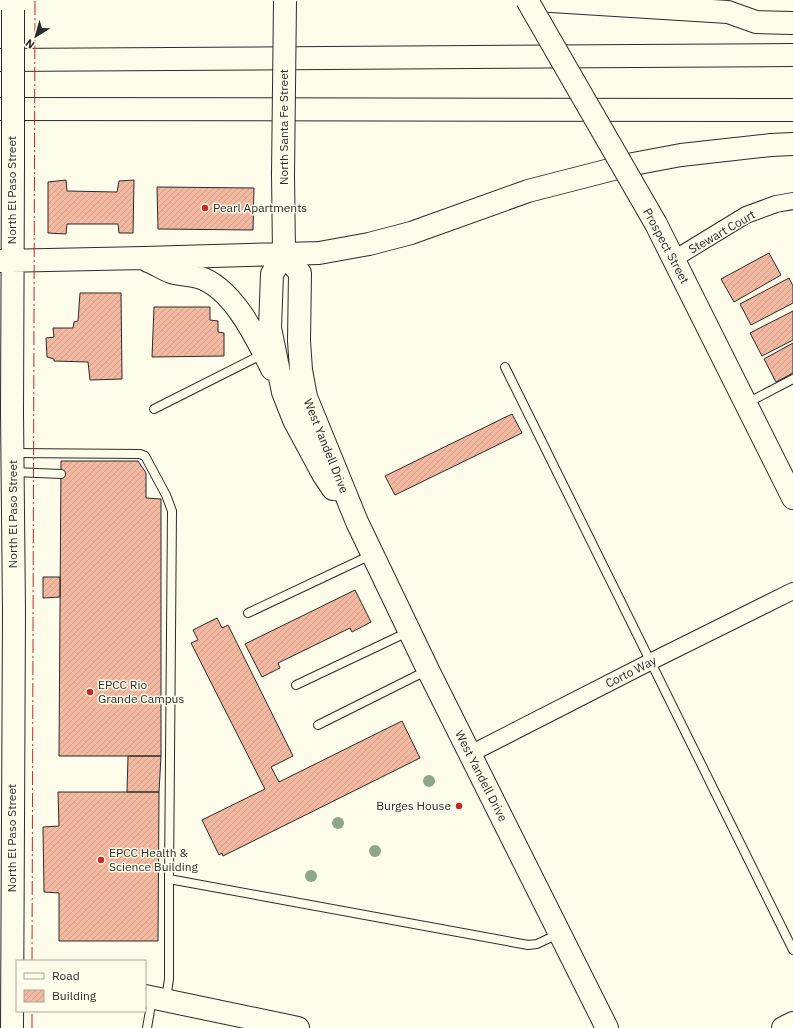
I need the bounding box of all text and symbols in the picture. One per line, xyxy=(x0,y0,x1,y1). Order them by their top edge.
north arrow xyxy=(16,16,56,56)
text: N xyxy=(23,36,37,52)
street label: North Santa Fe Street xyxy=(276,69,291,185)
street label: North El Paso Street xyxy=(4,136,19,244)
place label: Pearl Apartments xyxy=(213,200,307,215)
marker: Pearl Apartments xyxy=(200,203,210,213)
street label: Prospect Street xyxy=(640,205,693,286)
street label: Stewart Court xyxy=(686,206,758,257)
street label: West Yandell Drive xyxy=(301,396,352,496)
street label: North El Paso Street xyxy=(5,460,20,568)
street label: Corto Way xyxy=(603,652,659,691)
place label: EPCC Rio Grande Campus xyxy=(98,677,184,706)
marker: EPCC Rio Grande Campus xyxy=(85,687,95,697)
street label: West Yandell Drive xyxy=(452,728,511,824)
street label: North El Paso Street xyxy=(4,784,19,892)
place label: Burges House xyxy=(376,798,451,813)
marker: Burges House xyxy=(454,801,464,811)
place label: EPCC Health & Science Building xyxy=(109,845,198,874)
marker: EPCC Health & Science Building xyxy=(96,855,106,865)
legend xyxy=(16,960,146,1012)
text: Road xyxy=(52,968,80,983)
text: Building xyxy=(52,988,97,1003)

